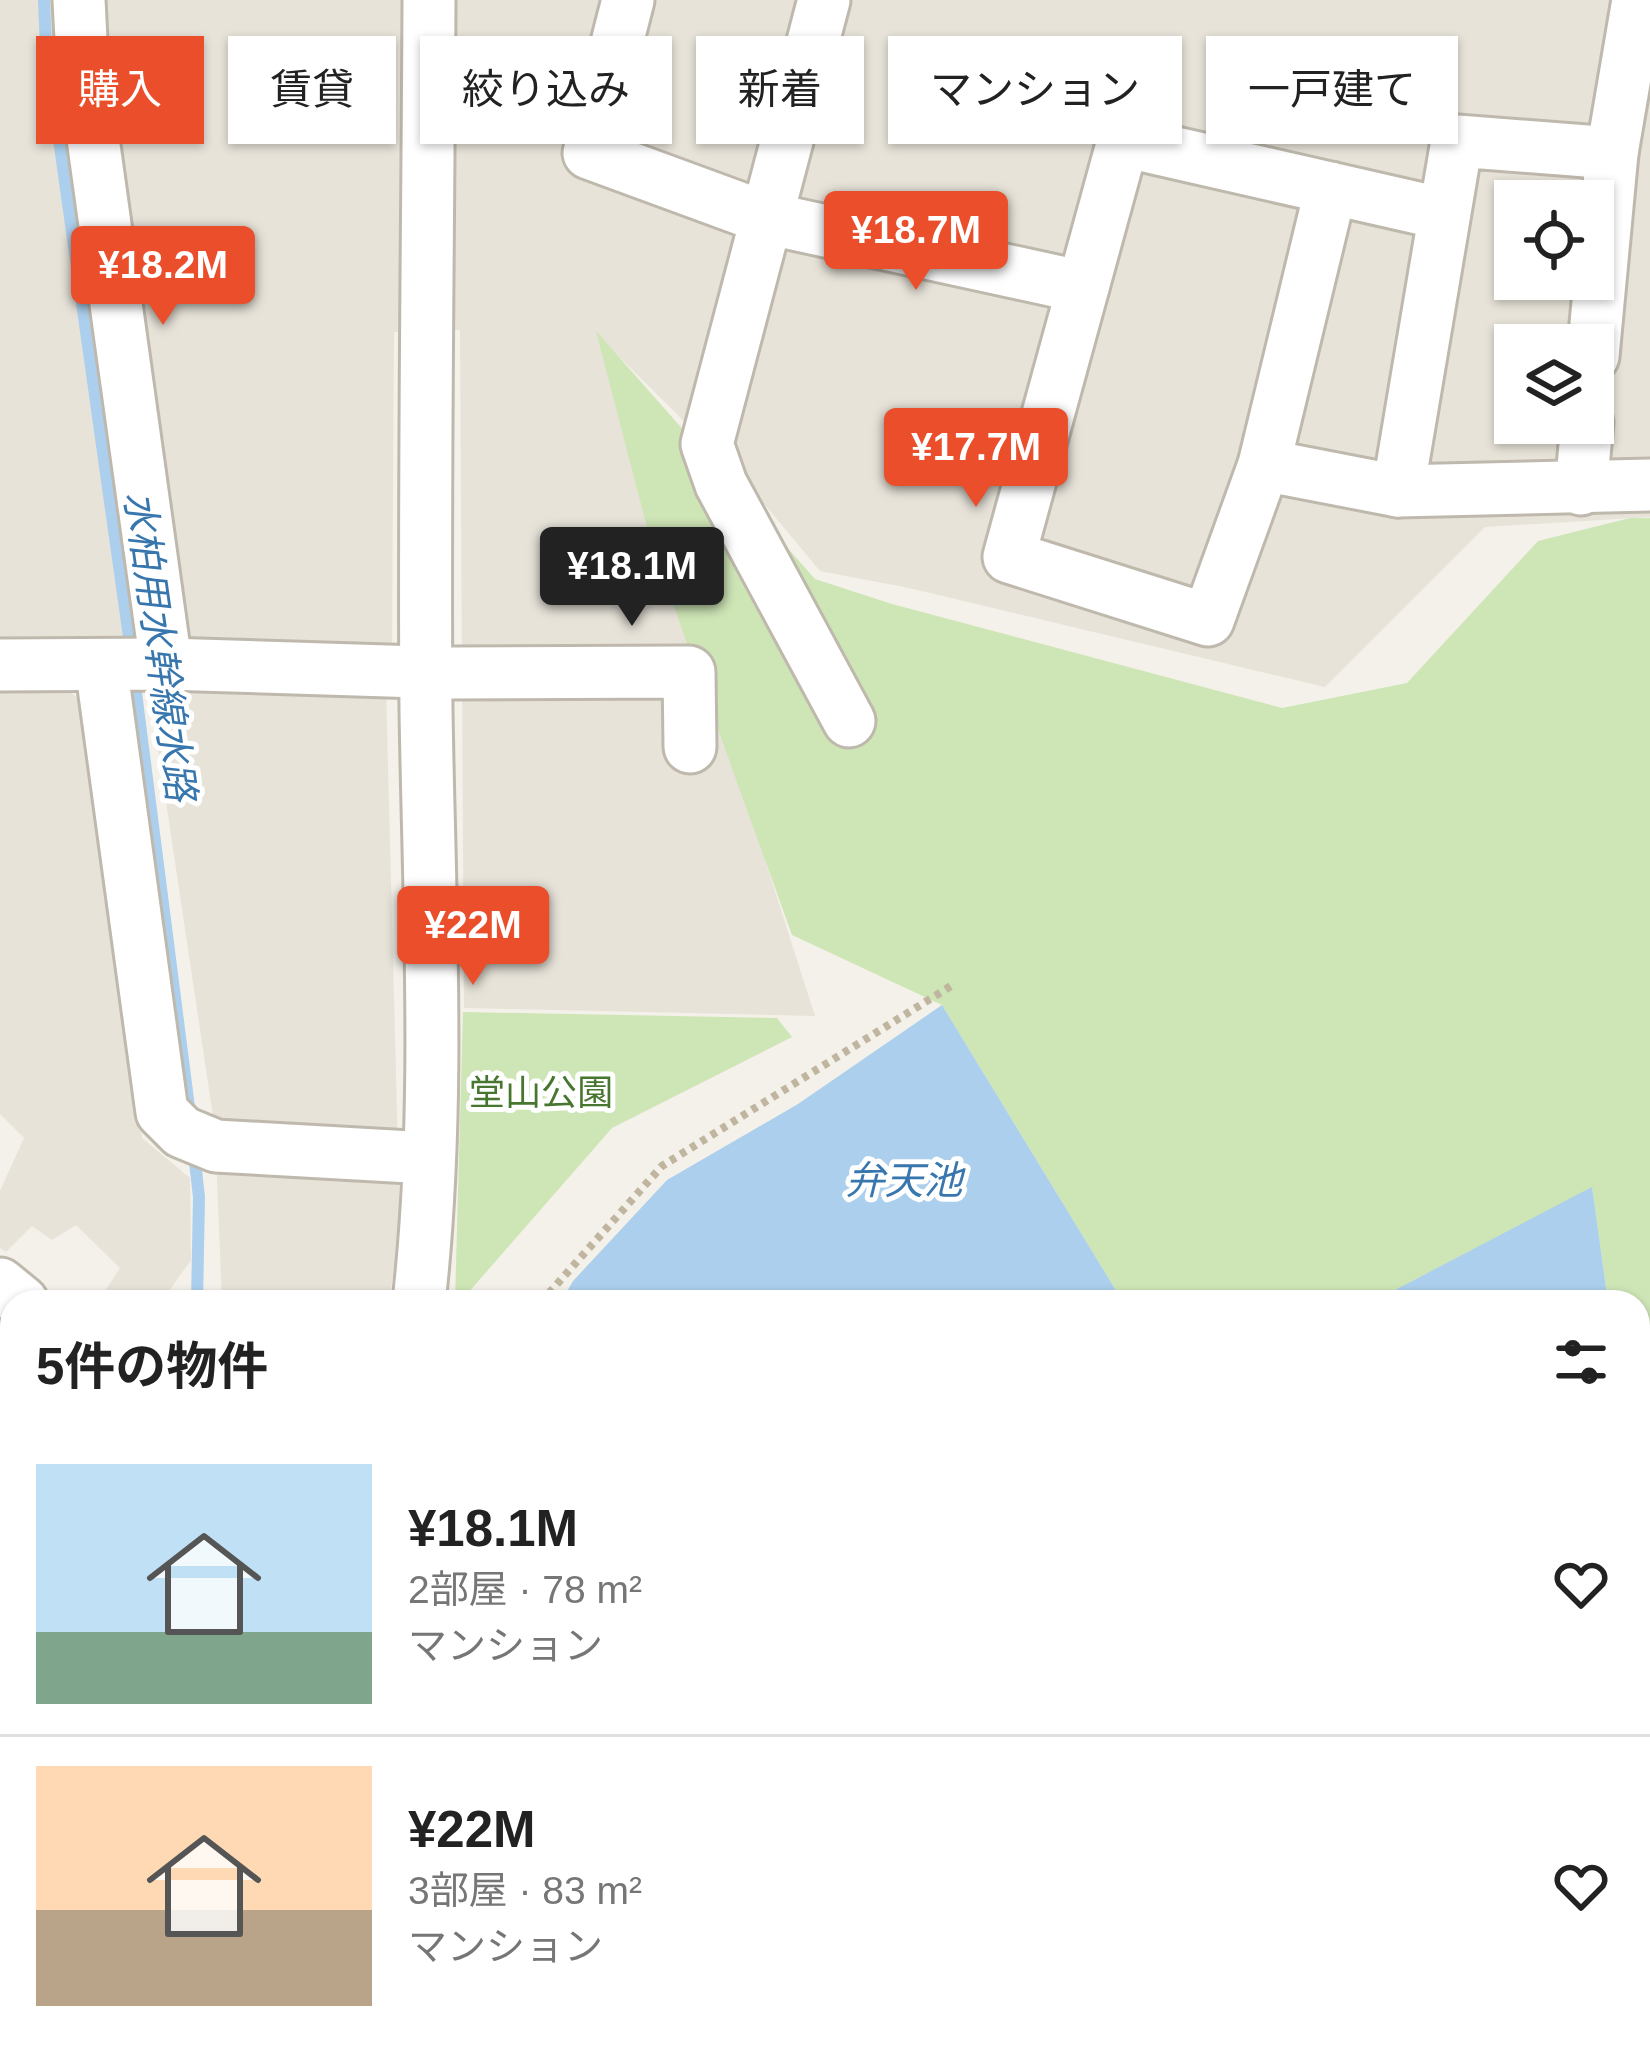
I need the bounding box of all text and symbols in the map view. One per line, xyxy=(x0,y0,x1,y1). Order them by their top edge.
chip: 購入 xyxy=(36,36,204,144)
chip: 賃貸 xyxy=(228,36,396,144)
chip: 絞り込み xyxy=(420,36,672,144)
chip: 新着 xyxy=(696,36,864,144)
chip: マンション xyxy=(888,36,1182,144)
chip: 一戸建て xyxy=(1206,36,1458,144)
map controls xyxy=(1494,180,1614,444)
button: locate xyxy=(1494,180,1614,300)
pin: ¥18.7M xyxy=(818,191,1014,293)
text: ¥18.7M xyxy=(851,208,981,251)
pin: ¥18.2M xyxy=(65,226,261,328)
text: ¥18.2M xyxy=(98,243,228,286)
button: layers xyxy=(1494,324,1614,444)
pin: ¥17.7M xyxy=(878,408,1074,510)
text: ¥17.7M xyxy=(911,425,1041,468)
water label: 水柏用水幹線水路 xyxy=(117,489,203,806)
pin: ¥18.1M xyxy=(534,527,730,629)
text: ¥18.1M xyxy=(567,544,697,587)
pin: ¥22M xyxy=(402,886,544,988)
text: ¥22M xyxy=(424,903,522,946)
park label: 堂山公園 xyxy=(469,1072,613,1113)
water label: 弁天池 xyxy=(845,1159,966,1202)
icon: filters xyxy=(1548,1329,1614,1395)
text: 5件の物件 xyxy=(36,1338,268,1395)
text: ¥18.1M xyxy=(408,1500,578,1557)
icon: home xyxy=(132,1512,276,1656)
icon: heart xyxy=(1548,1551,1614,1617)
text: 2部屋 · 78 m² xyxy=(408,1568,642,1611)
text: マンション xyxy=(408,1624,603,1667)
text: ¥22M xyxy=(408,1801,536,1858)
icon: home xyxy=(132,1814,276,1958)
icon: heart xyxy=(1548,1853,1614,1919)
text: 3部屋 · 83 m² xyxy=(408,1869,642,1912)
text: マンション xyxy=(408,1925,603,1968)

